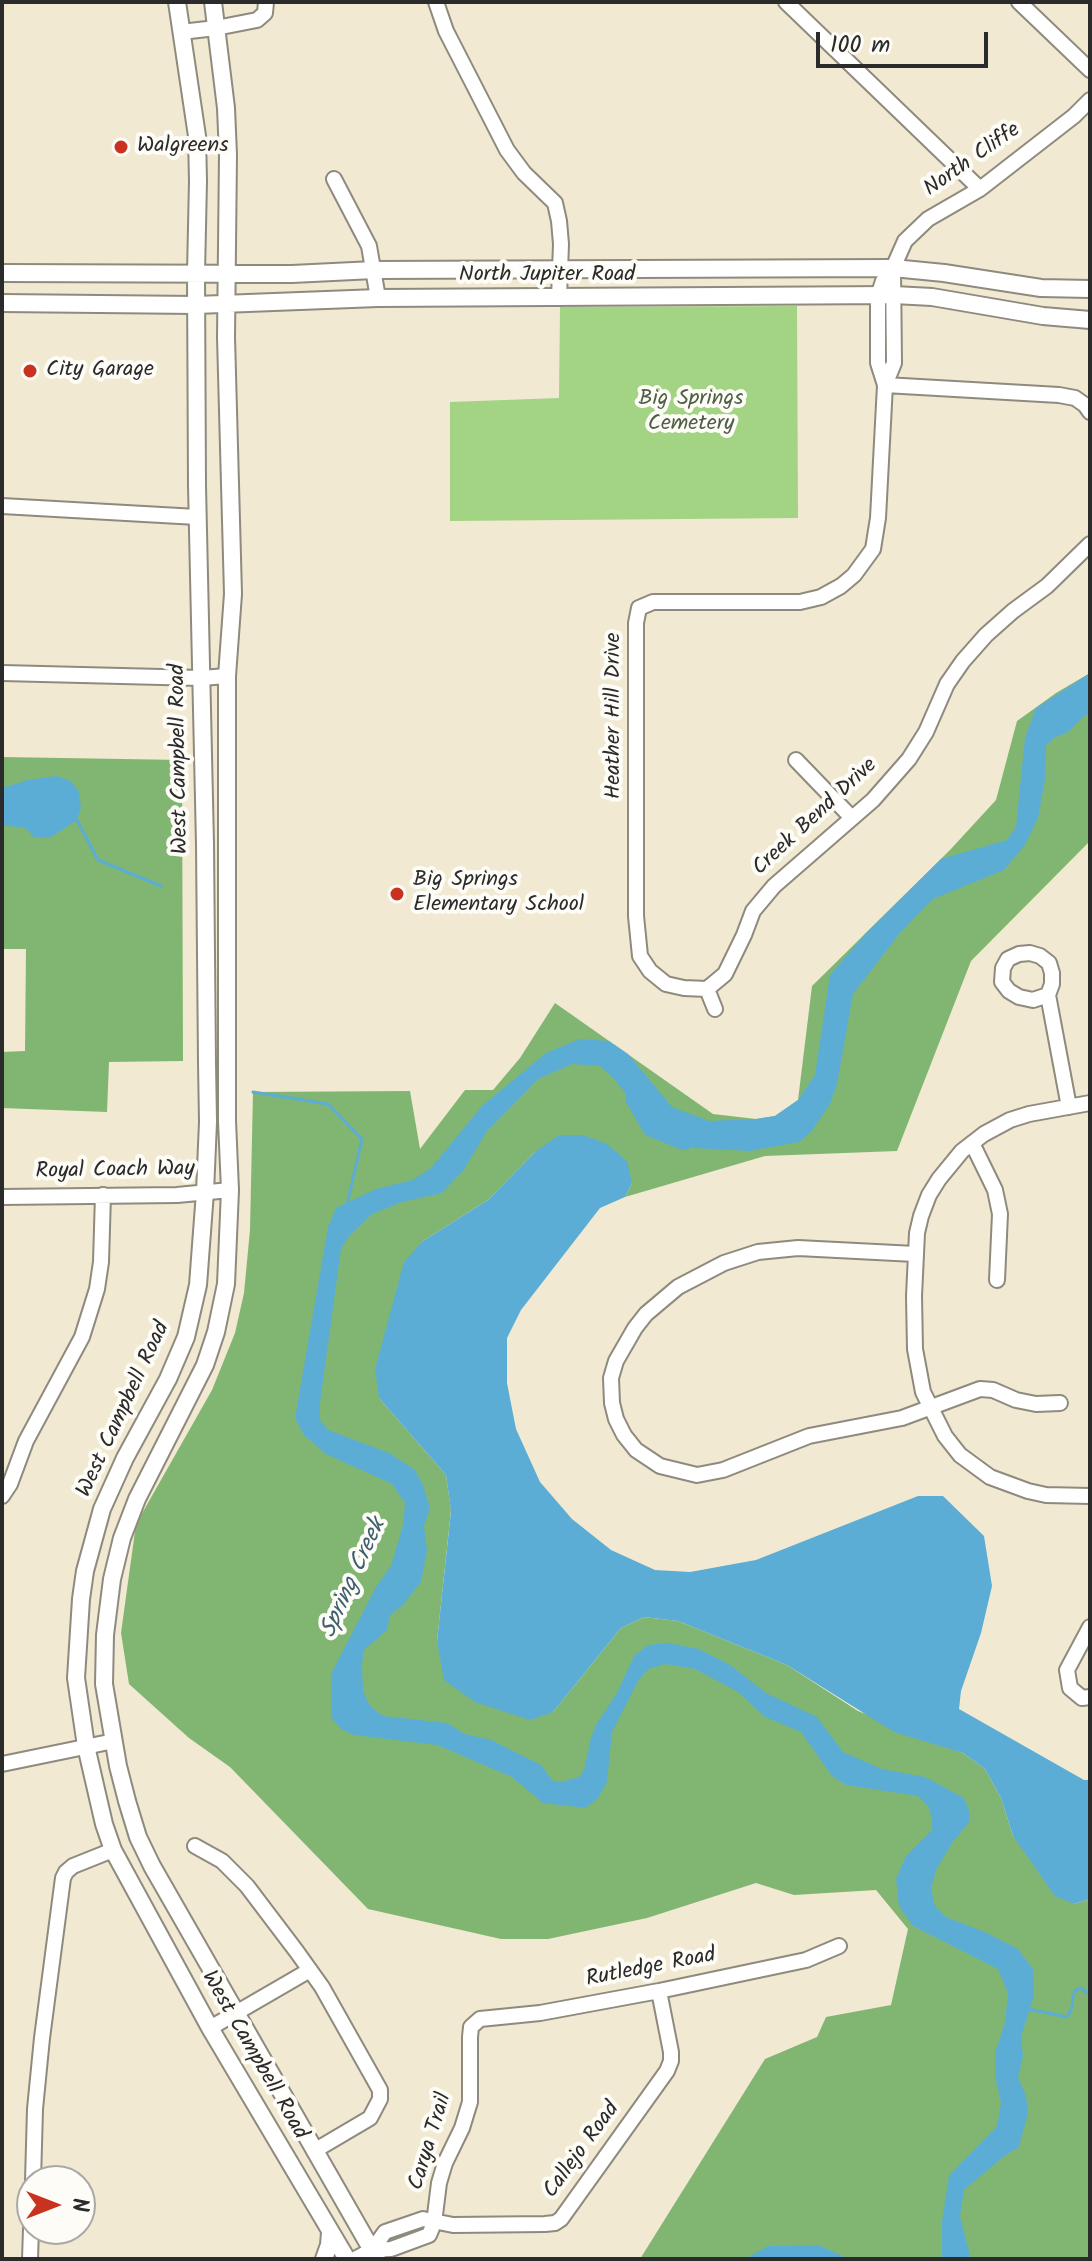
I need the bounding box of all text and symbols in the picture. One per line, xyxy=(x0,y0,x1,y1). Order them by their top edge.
scale bar xyxy=(820,16,992,66)
text: 100 m xyxy=(830,26,890,65)
street label: North Cliffe xyxy=(920,118,1026,204)
place label: Walgreens xyxy=(137,134,229,160)
marker: Walgreens xyxy=(112,138,130,156)
street label: North Jupiter Road xyxy=(459,263,635,289)
place label: City Garage xyxy=(46,358,154,384)
marker: City Garage xyxy=(21,362,39,380)
park label: Big Springs Cemetery xyxy=(639,387,743,438)
street label: Heather Hill Drive xyxy=(602,633,628,799)
street label: West Campbell Road xyxy=(166,664,196,854)
street label: Creek Bend Drive xyxy=(748,754,884,882)
place label: Big Springs Elementary School xyxy=(413,868,584,920)
marker: Big Springs Elementary School xyxy=(388,885,406,903)
street label: Royal Coach Way xyxy=(35,1157,195,1187)
street label: West Campbell Road xyxy=(73,1318,177,1502)
water label: Spring Creek xyxy=(316,1515,394,1643)
street label: Rutledge Road xyxy=(584,1943,718,1995)
street label: West Campbell Road xyxy=(194,1967,312,2145)
street label: Carya Trail xyxy=(405,2090,459,2194)
street label: Callejo Road xyxy=(539,2098,627,2204)
north arrow xyxy=(16,2165,96,2245)
text: N xyxy=(61,2198,96,2212)

